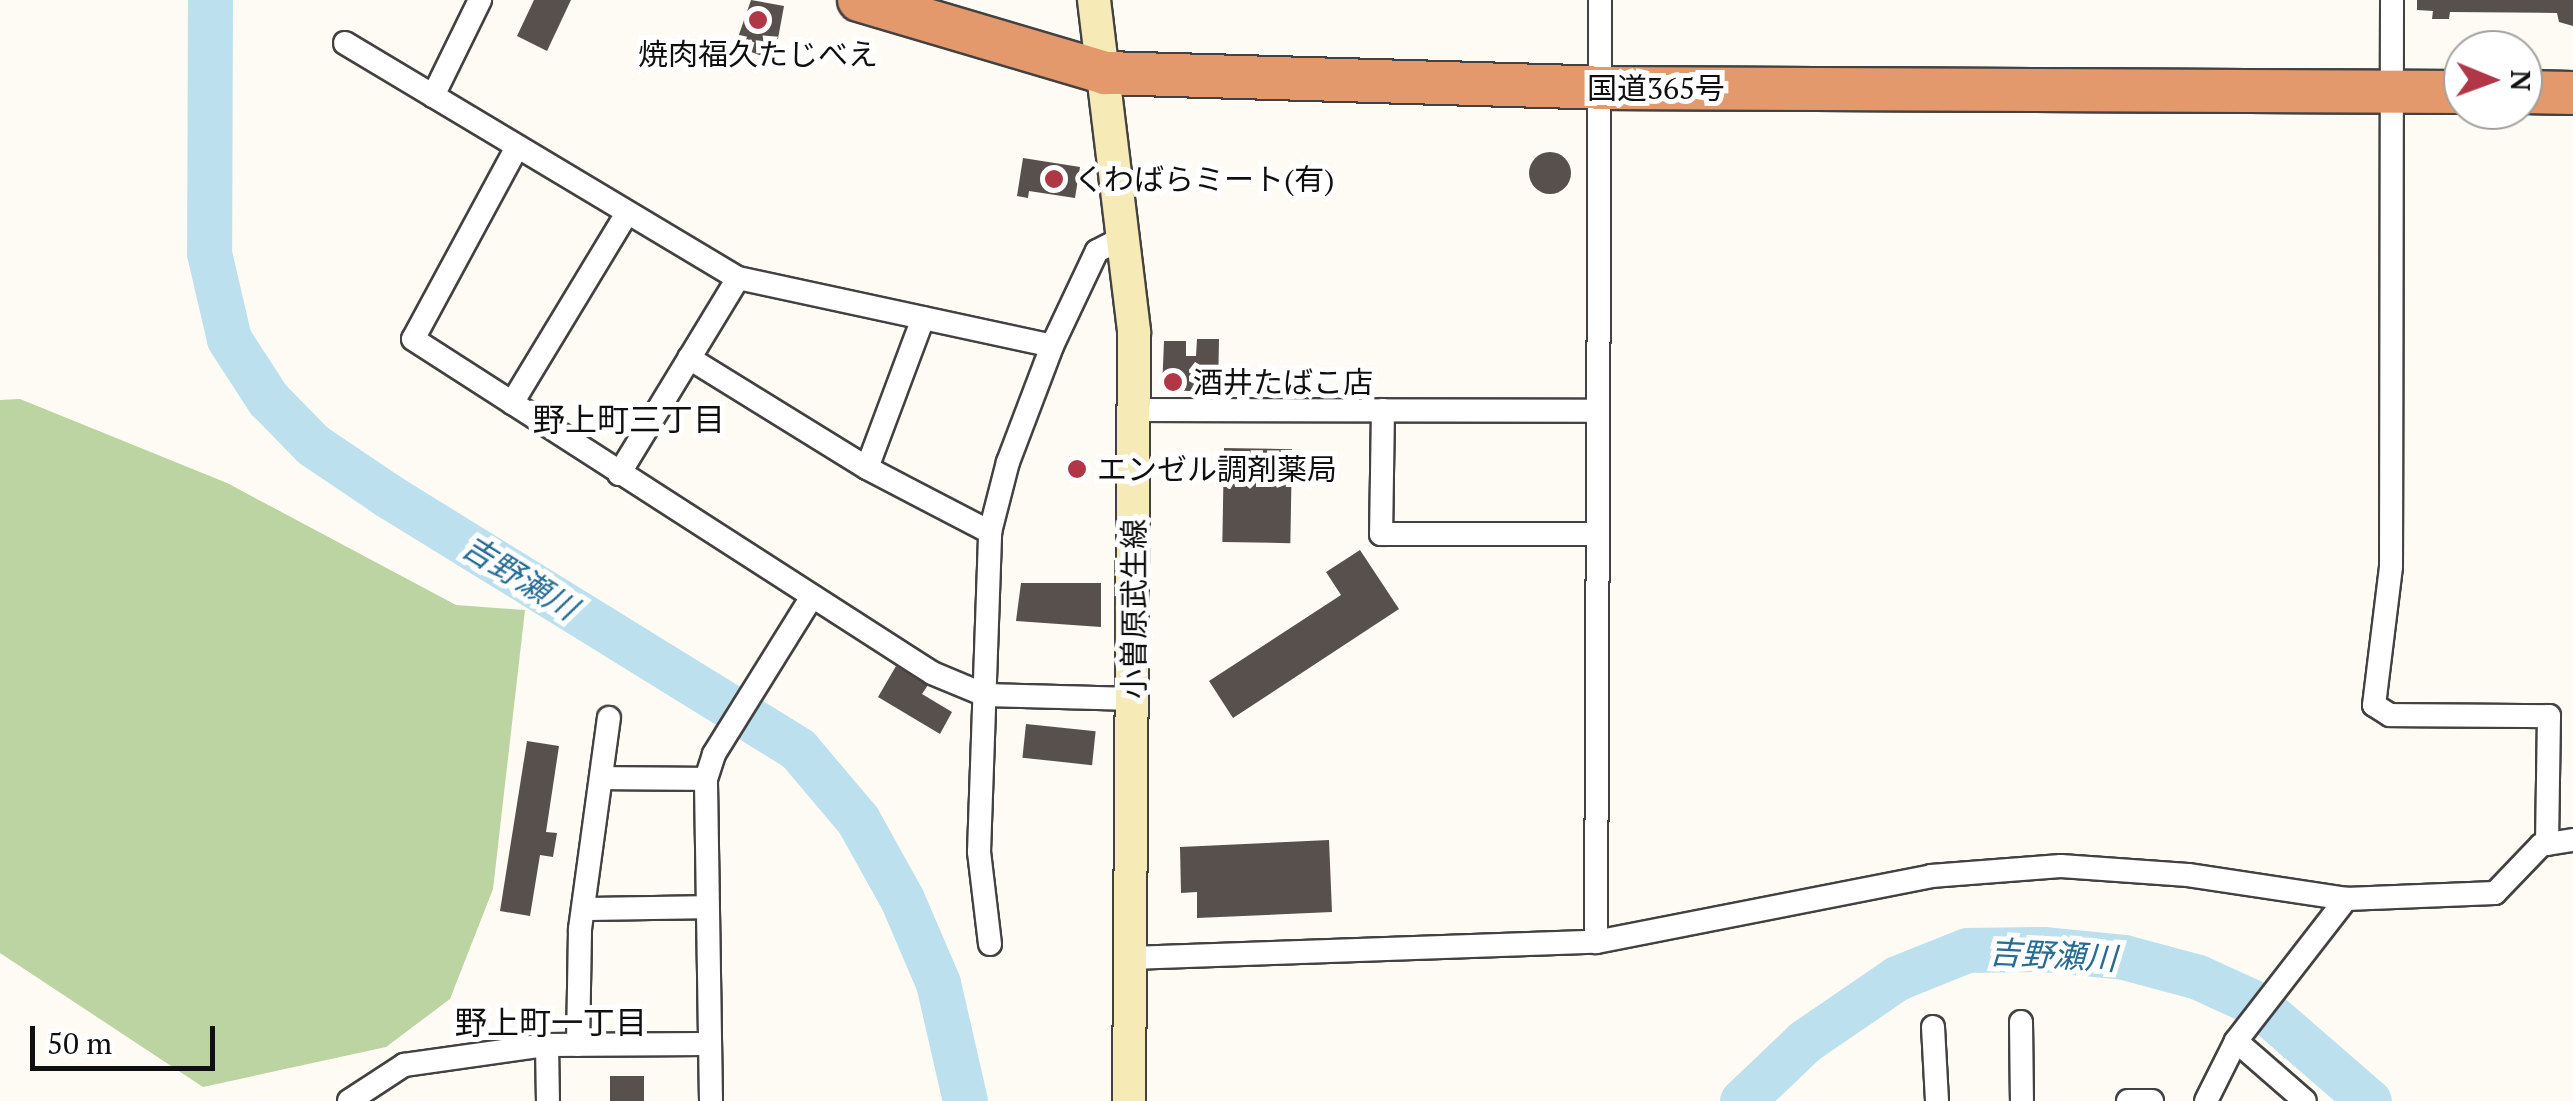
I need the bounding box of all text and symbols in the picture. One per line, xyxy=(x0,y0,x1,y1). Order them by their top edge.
marker: 焼肉福久たじべえ xyxy=(747,9,769,31)
north arrow xyxy=(2443,30,2543,130)
place label: 焼肉福久たじべえ xyxy=(638,36,878,72)
street label: 国道365号 xyxy=(1587,70,1725,106)
text: N xyxy=(2503,70,2540,91)
place label: くわばらミート(有) xyxy=(1074,161,1335,197)
marker: くわばらミート(有) xyxy=(1043,168,1065,190)
place label: 酒井たばこ店 xyxy=(1193,364,1373,400)
marker: 酒井たばこ店 xyxy=(1162,371,1184,393)
district label: 野上町三丁目 xyxy=(533,400,725,438)
place label: エンゼル調剤薬局 xyxy=(1097,451,1337,487)
marker: エンゼル調剤薬局 xyxy=(1066,458,1088,480)
street label: 小曽原武生線 xyxy=(1116,519,1152,699)
water label: 吉野瀬川 xyxy=(456,527,584,627)
water label: 吉野瀬川 xyxy=(1988,932,2118,978)
district label: 野上町一丁目 xyxy=(455,1003,647,1041)
scale bar xyxy=(35,1006,220,1068)
text: 50 m xyxy=(47,1023,112,1063)

